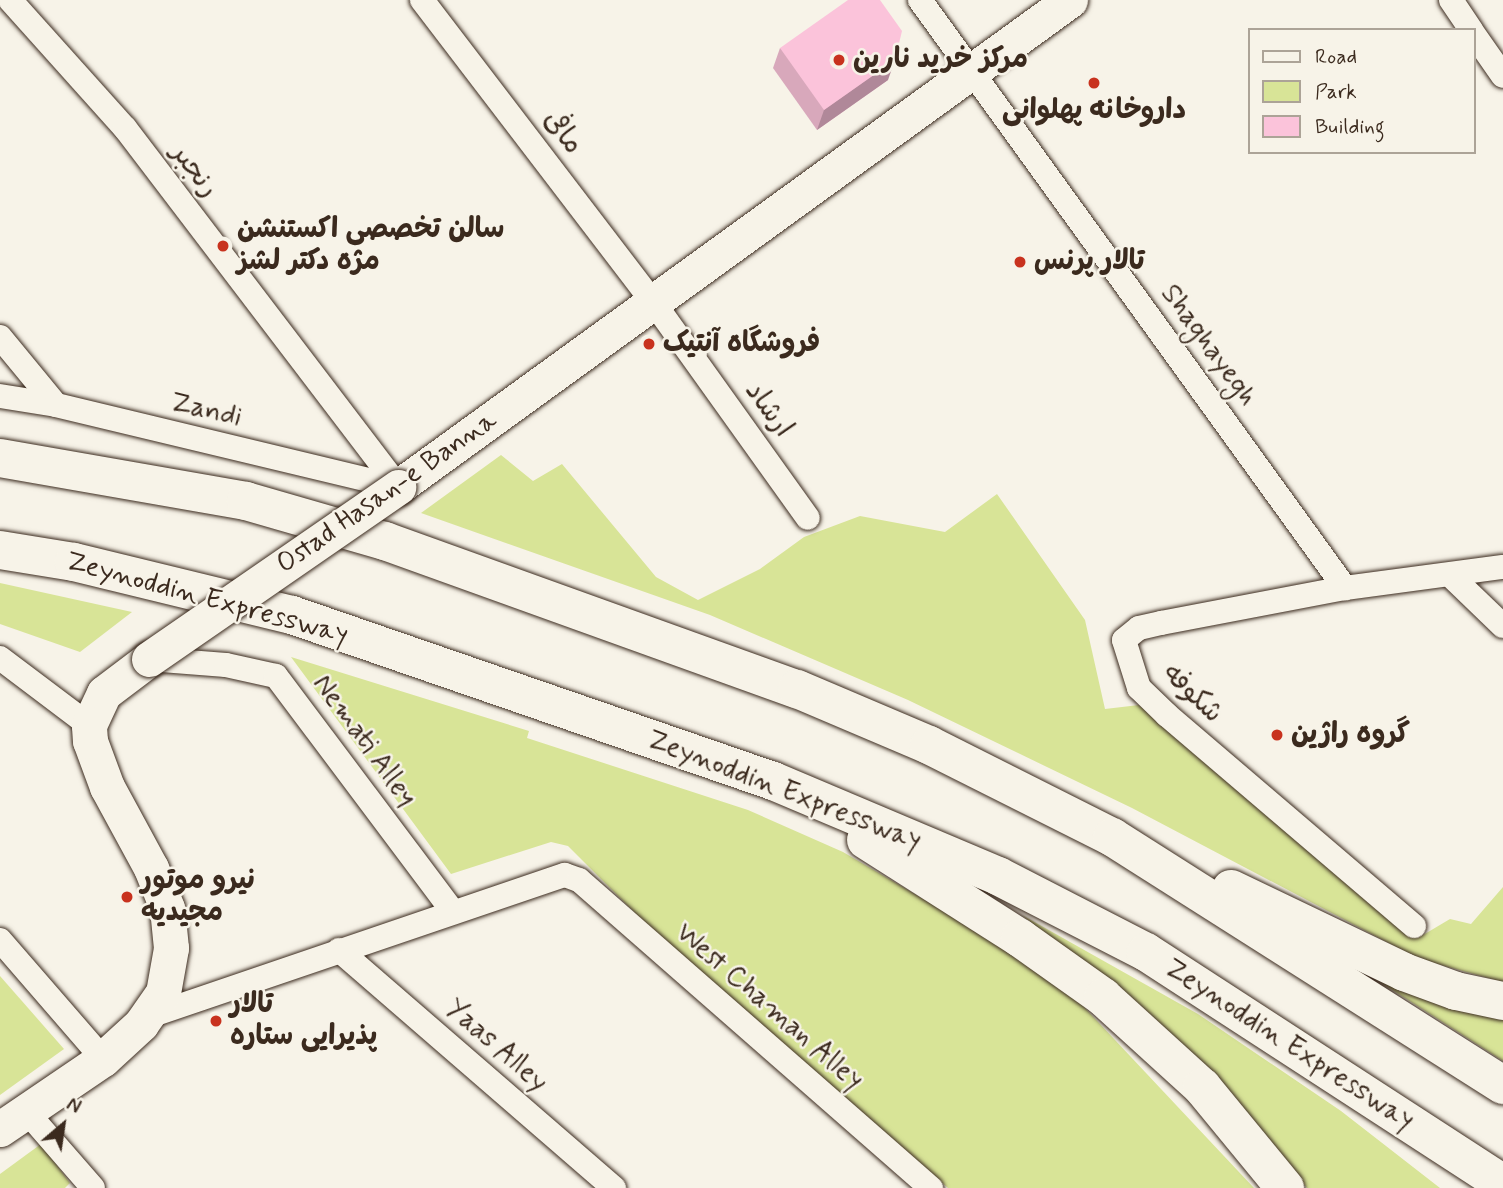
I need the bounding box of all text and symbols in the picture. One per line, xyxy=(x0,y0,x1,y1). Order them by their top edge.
legend xyxy=(1248,28,1475,154)
place label: مرکز خرید نارین xyxy=(853,43,1028,77)
text: Road xyxy=(1315,43,1357,71)
marker: مرکز خرید نارین xyxy=(831,52,847,68)
marker: داروخانه پهلوانی xyxy=(1086,75,1102,91)
text: Park xyxy=(1315,78,1357,106)
place label: داروخانه پهلوانی xyxy=(1002,94,1186,128)
street label: مافی xyxy=(535,105,589,161)
text: Building xyxy=(1315,113,1385,141)
street label: رنجبر xyxy=(163,137,225,205)
place label: سالن تخصصی اکستنشن مژه دکتر لشز xyxy=(237,213,504,279)
marker: سالن تخصصی اکستنشن مژه دکتر لشز xyxy=(215,238,231,254)
place label: تالار پرنس xyxy=(1034,245,1145,279)
marker: تالار پرنس xyxy=(1012,254,1028,270)
street label: Shaghayegh xyxy=(1153,279,1263,413)
place label: فروشگاه آنتیک xyxy=(663,327,820,361)
marker: فروشگاه آنتیک xyxy=(641,336,657,352)
street label: ارشاد xyxy=(737,376,799,444)
street label: Zandi xyxy=(167,386,245,436)
street label: Ostad Hasan-e Banna xyxy=(267,402,507,584)
street label: Zeynoddin Expressway xyxy=(62,545,352,653)
street label: شکوفه xyxy=(1155,657,1229,731)
street label: Nemati Alley xyxy=(305,668,423,814)
place label: گروه راژین xyxy=(1291,718,1410,752)
street label: Zeynoddin Expressway xyxy=(642,723,926,859)
marker: گروه راژین xyxy=(1269,727,1285,743)
place label: نیرو موتور مجیدیه xyxy=(141,864,255,930)
marker: نیرو موتور مجیدیه xyxy=(119,889,135,905)
street label: West Chaman Alley xyxy=(668,916,870,1098)
street label: Zeynoddin Expressway xyxy=(1158,952,1420,1138)
place label: تالار پذیرایی ستاره xyxy=(230,988,377,1054)
street label: Yaas Alley xyxy=(438,992,554,1100)
marker: تالار پذیرایی ستاره xyxy=(208,1013,224,1029)
north arrow xyxy=(28,1090,98,1160)
text: N xyxy=(62,1092,85,1120)

